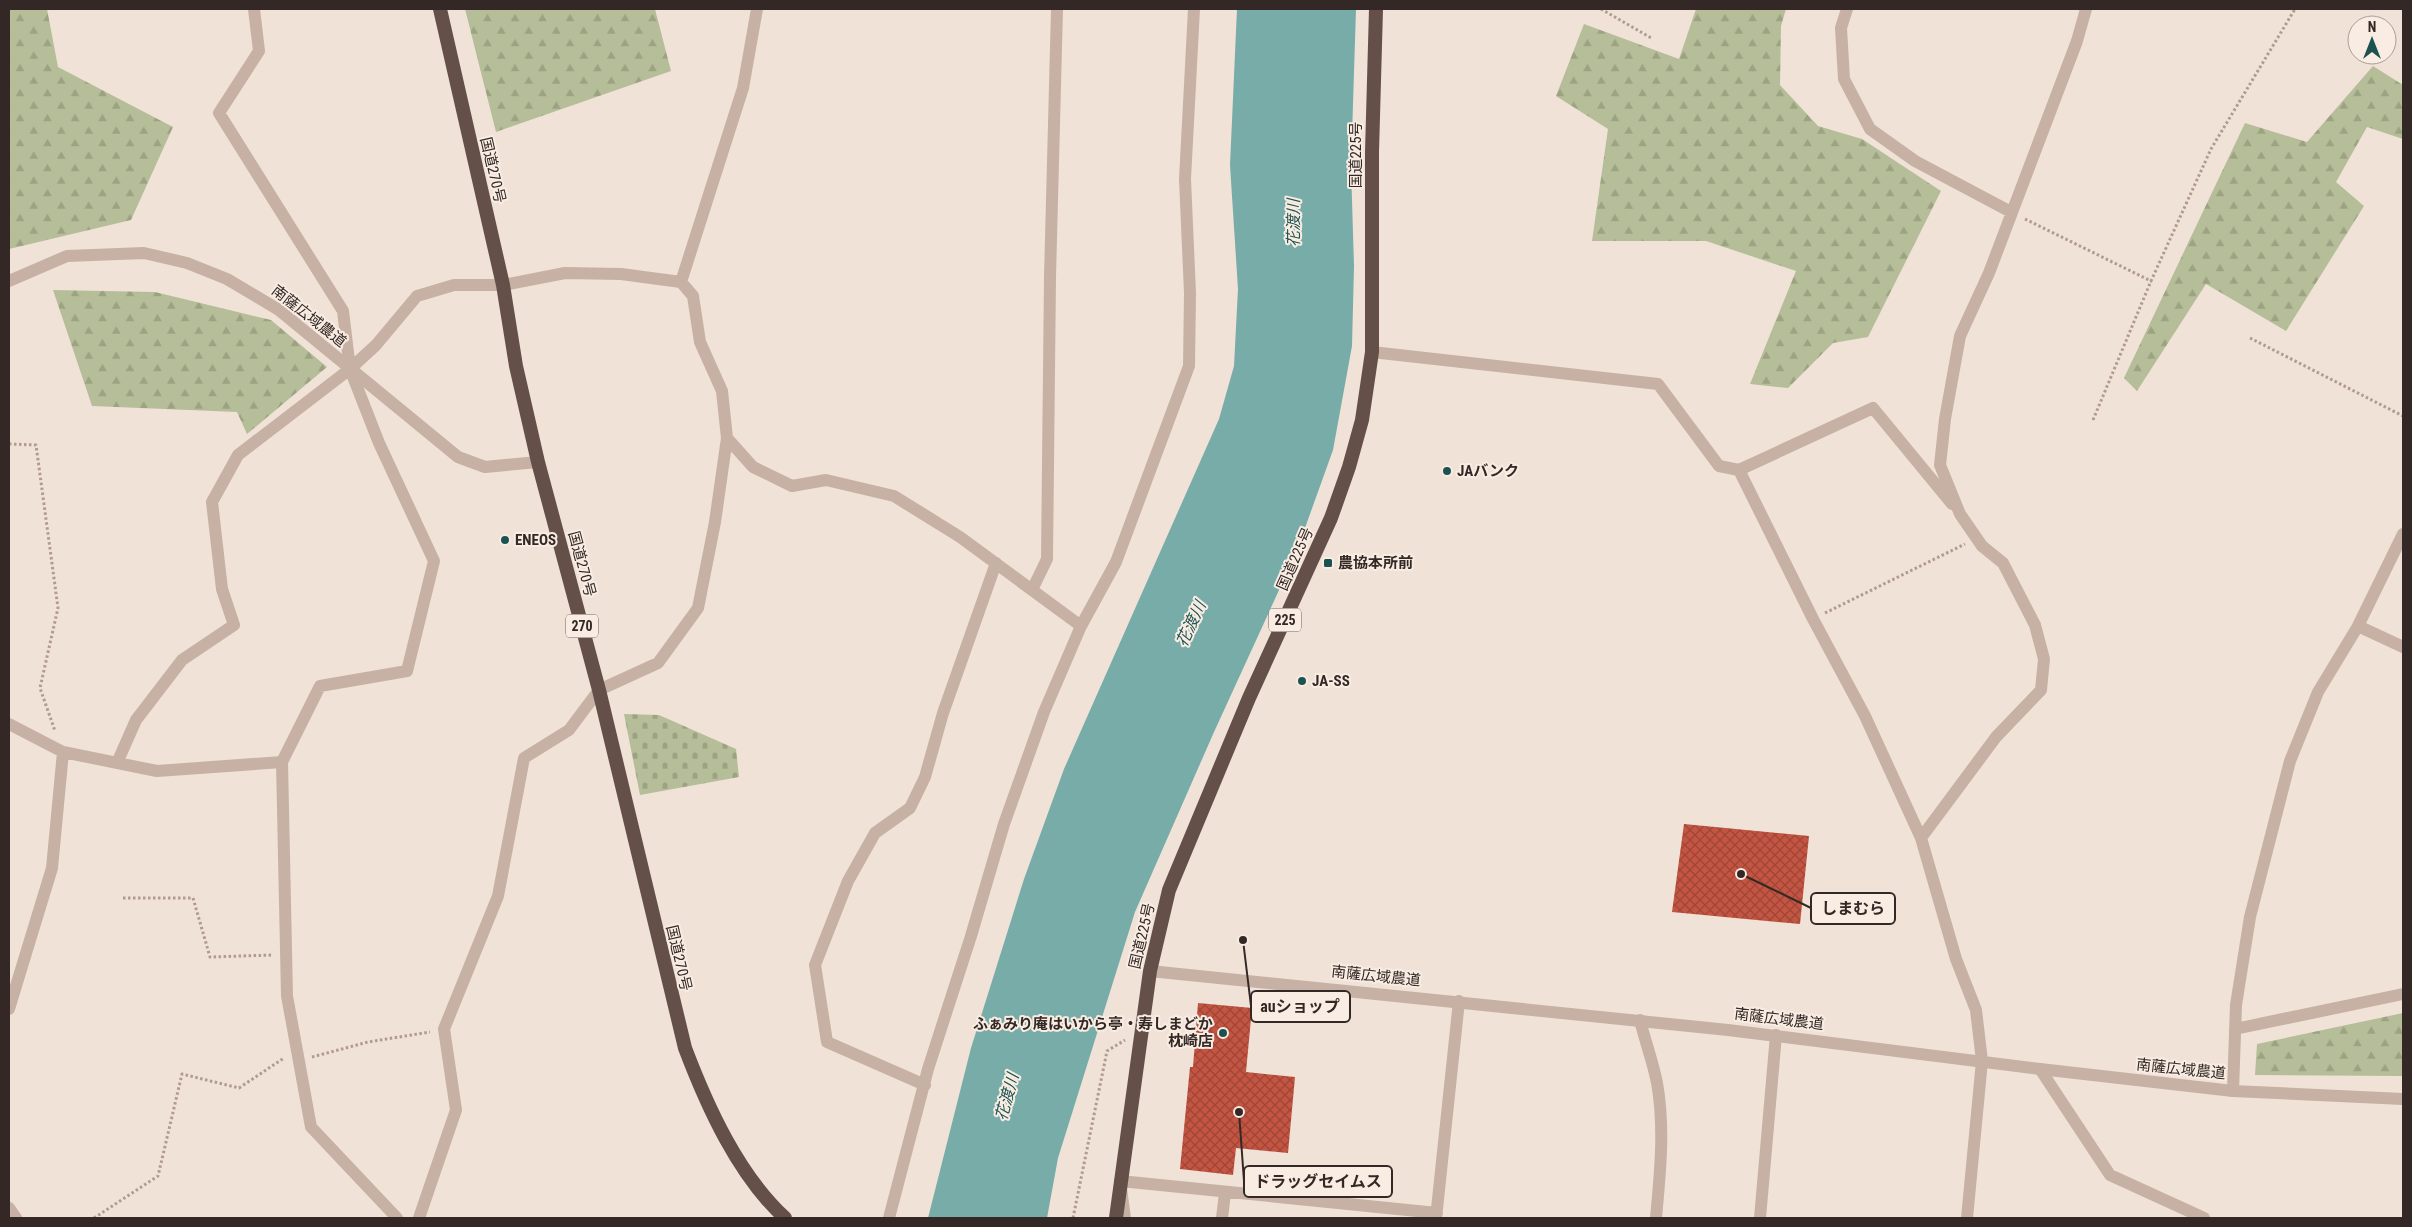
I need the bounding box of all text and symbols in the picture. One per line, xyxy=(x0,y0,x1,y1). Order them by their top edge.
north arrow xyxy=(2347,15,2397,65)
text: N xyxy=(2368,19,2376,35)
street label: 国道225号 xyxy=(1347,121,1365,189)
street label: 国道270号 xyxy=(477,135,509,205)
water label: 花渡川 xyxy=(1284,197,1303,247)
street label: 南薩広域農道 xyxy=(268,281,350,351)
place label: JAバンク xyxy=(1457,462,1519,480)
marker: JAバンク xyxy=(1441,465,1453,477)
street label: 国道225号 xyxy=(1273,525,1317,593)
street label: 国道270号 xyxy=(565,529,599,599)
place label: ENEOS xyxy=(515,531,556,549)
marker: ENEOS xyxy=(499,534,511,546)
place label: 農協本所前 xyxy=(1338,554,1413,572)
marker: 農協本所前 xyxy=(1322,557,1334,569)
water label: 花渡川 xyxy=(1172,596,1211,650)
road number: 225 xyxy=(1269,608,1301,632)
road number: 270 xyxy=(566,614,598,638)
place label: JA-SS xyxy=(1312,672,1350,690)
marker: JA-SS xyxy=(1296,675,1308,687)
callout: しまむら xyxy=(1811,893,1895,924)
text: しまむら xyxy=(1821,899,1885,918)
street label: 国道225号 xyxy=(1126,901,1158,971)
street label: 国道270号 xyxy=(663,923,695,993)
street label: 南薩広域農道 xyxy=(1330,962,1422,990)
callout: auショップ xyxy=(1251,991,1350,1022)
text: auショップ xyxy=(1260,997,1340,1016)
street label: 南薩広域農道 xyxy=(1733,1005,1825,1033)
place label: ふぁみり庵はいから亭・寿しまどか 枕崎店 xyxy=(973,1015,1213,1050)
marker: ふぁみり庵はいから亭・寿しまどか 枕崎店 xyxy=(1217,1027,1229,1039)
street label: 南薩広域農道 xyxy=(2135,1055,2227,1083)
water label: 花渡川 xyxy=(992,1069,1023,1123)
callout: ドラッグセイムス xyxy=(1244,1166,1392,1197)
text: ドラッグセイムス xyxy=(1254,1172,1382,1191)

